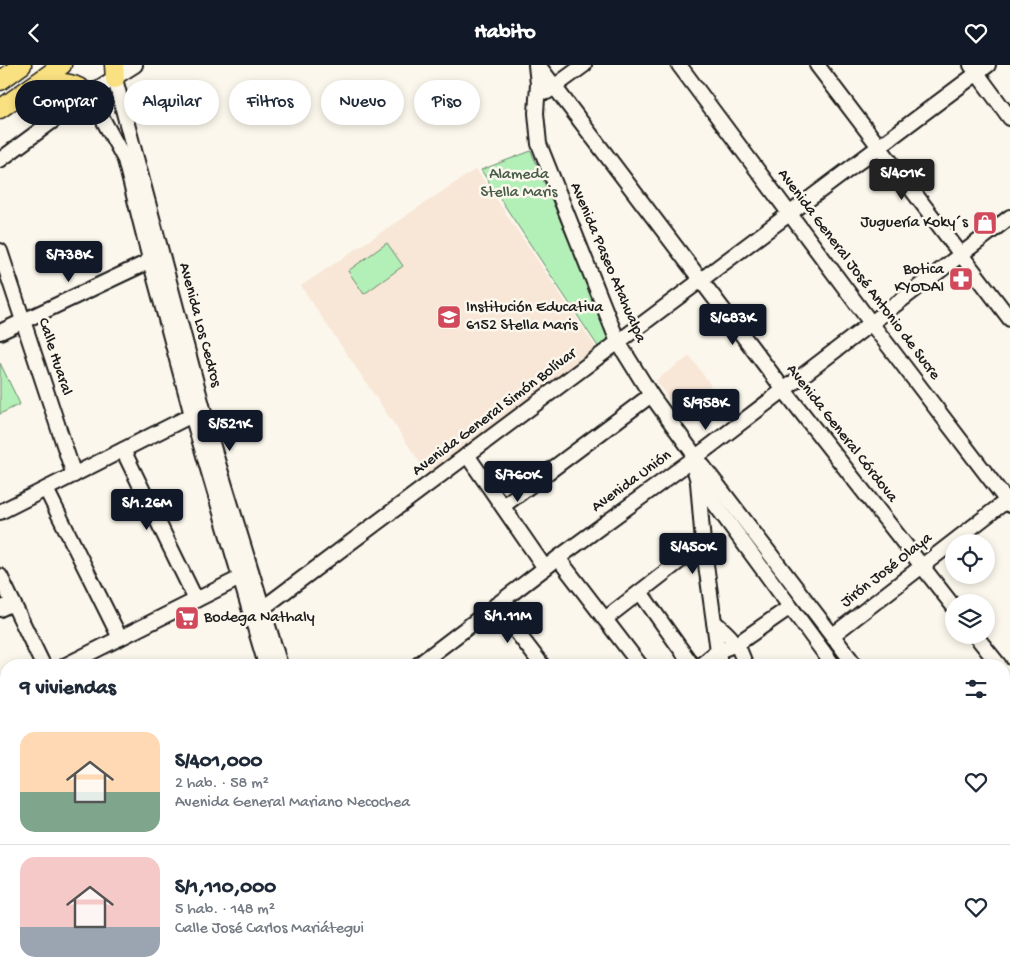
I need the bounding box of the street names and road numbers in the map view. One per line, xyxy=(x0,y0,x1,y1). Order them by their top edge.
street label: Avenida General José Antonio de Sucre xyxy=(772,166,944,385)
street label: Avenida Paseo Atahualpa xyxy=(565,180,650,347)
street label: Avenida Los Cedros xyxy=(173,261,225,390)
street label: Calle Huaral xyxy=(33,316,75,398)
street label: Avenida General Simón Bolívar xyxy=(409,344,582,481)
street label: Avenida General Córdova xyxy=(781,361,902,508)
street label: Avenida Unión xyxy=(588,446,676,517)
street label: Jirón José Olaya xyxy=(837,529,937,613)

